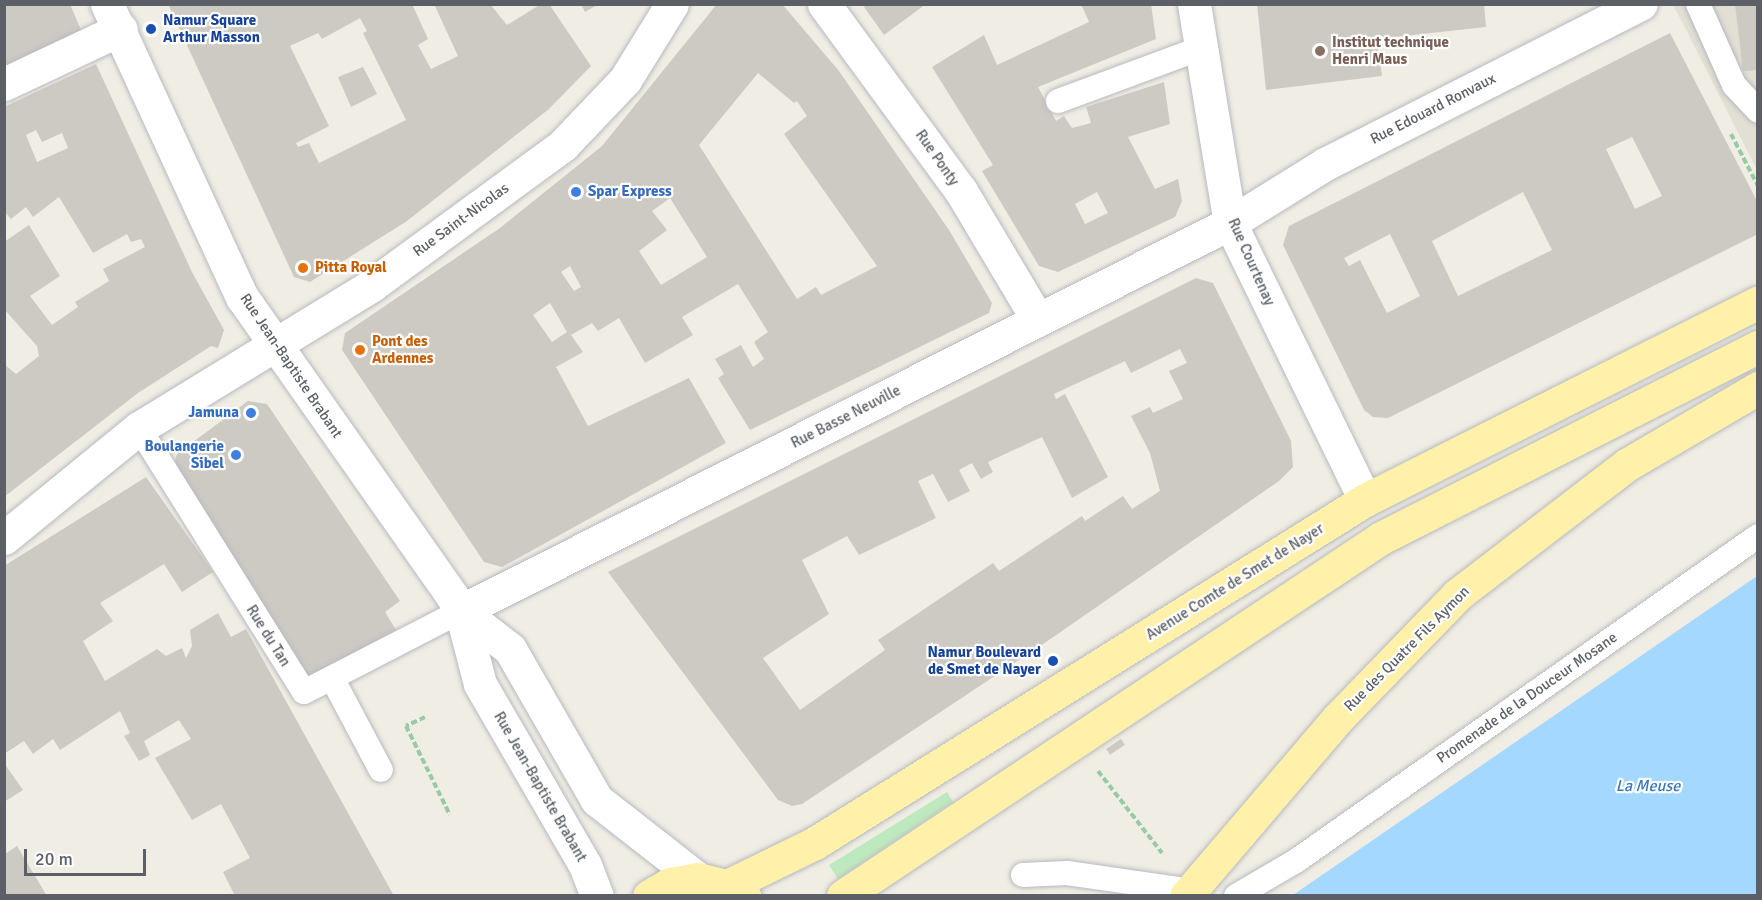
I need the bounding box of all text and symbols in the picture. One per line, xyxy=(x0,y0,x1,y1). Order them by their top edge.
place label: Namur Square Arthur Masson xyxy=(163,11,260,46)
marker: Namur Square Arthur Masson xyxy=(144,22,158,36)
place label: Institut technique Henri Maus xyxy=(1332,33,1449,68)
marker: Institut technique Henri Maus xyxy=(1313,44,1327,58)
street label: Rue Edouard Ronvaux xyxy=(1367,70,1499,148)
street label: Rue Ponty xyxy=(911,127,963,189)
street label: Rue Saint-Nicolas xyxy=(410,179,512,261)
place label: Spar Express xyxy=(588,183,672,201)
marker: Spar Express xyxy=(569,185,583,199)
street label: Rue Courtenay xyxy=(1224,216,1278,308)
place label: Pitta Royal xyxy=(315,259,387,277)
marker: Pitta Royal xyxy=(296,261,310,275)
street label: Rue Jean-Baptiste Brabant xyxy=(236,290,346,442)
place label: Pont des Ardennes xyxy=(372,332,433,367)
marker: Pont des Ardennes xyxy=(353,343,367,357)
street label: Rue Basse Neuville xyxy=(788,382,904,452)
place label: Jamuna xyxy=(188,404,239,422)
marker: Jamuna xyxy=(244,406,258,420)
place label: Boulangerie Sibel xyxy=(144,437,224,472)
marker: Boulangerie Sibel xyxy=(229,448,243,462)
street label: Avenue Comte de Smet de Nayer xyxy=(1143,520,1327,644)
street label: Rue des Quatre Fils Aymon xyxy=(1341,583,1473,715)
street label: Rue du Tan xyxy=(242,602,294,670)
street label: Promenade de la Douceur Mosane xyxy=(1433,629,1621,767)
place label: Namur Boulevard de Smet de Nayer xyxy=(927,643,1041,678)
marker: Namur Boulevard de Smet de Nayer xyxy=(1046,654,1060,668)
street label: Rue Jean-Baptiste Brabant xyxy=(490,709,590,865)
water label: La Meuse xyxy=(1616,776,1680,796)
scale bar xyxy=(27,837,148,875)
text: 20 m xyxy=(35,848,73,870)

